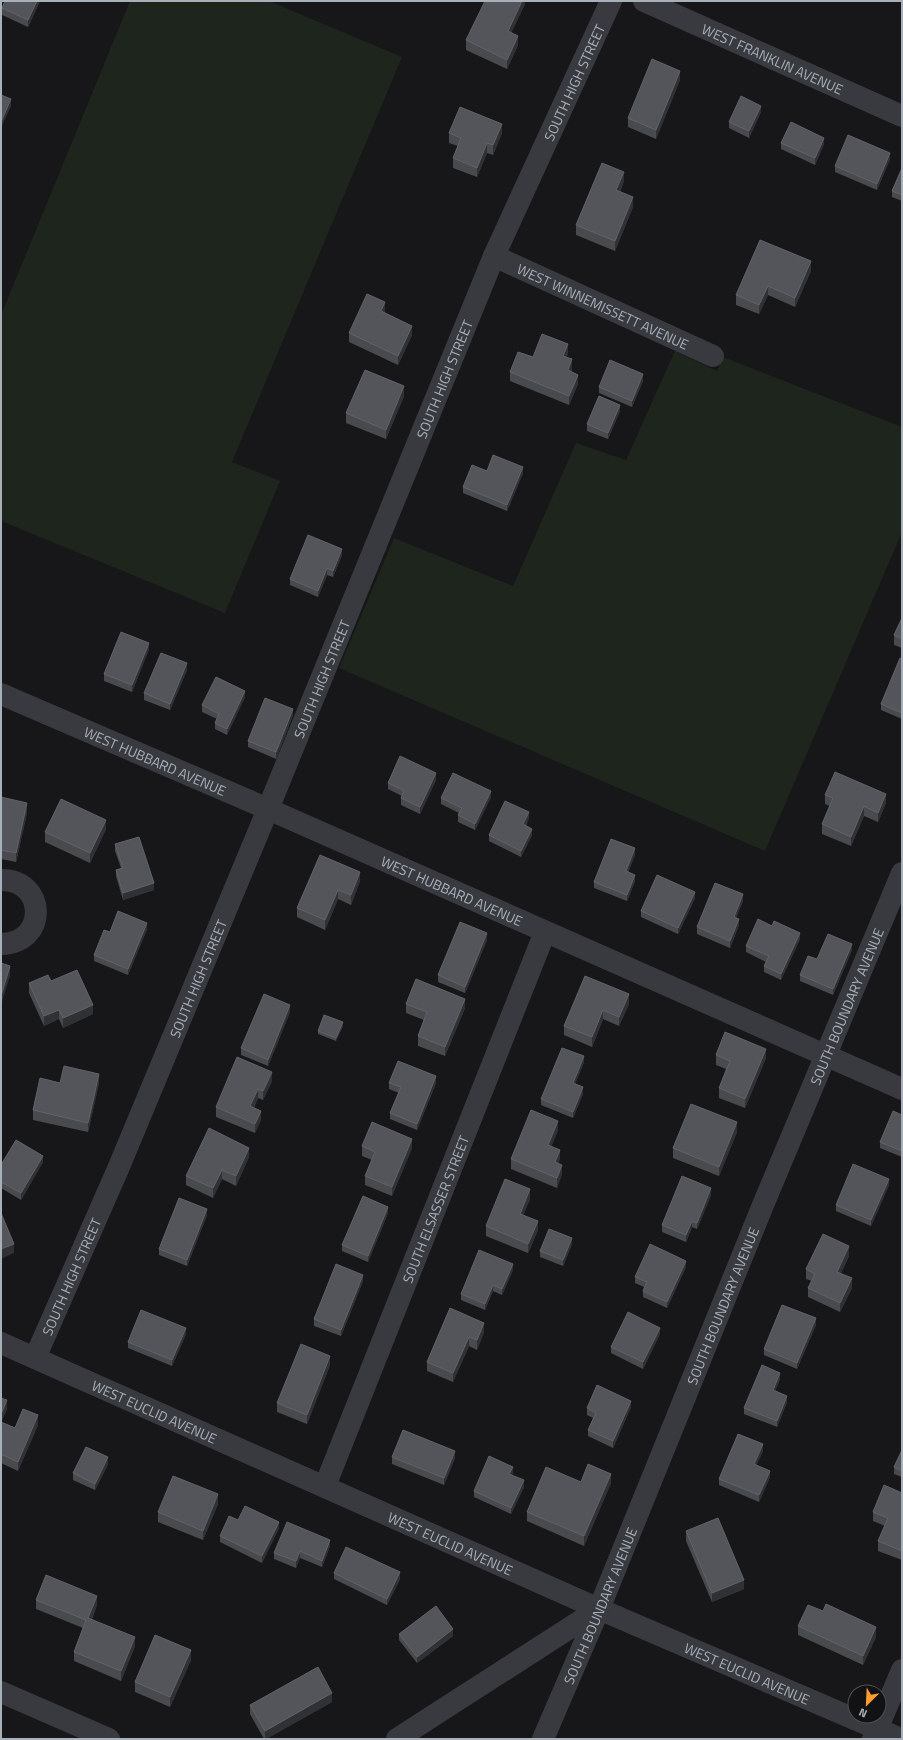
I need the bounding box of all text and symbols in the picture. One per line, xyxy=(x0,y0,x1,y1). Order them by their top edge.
street label: WEST FRANKLIN AVENUE xyxy=(699,18,847,99)
street label: SOUTH HIGH STREET xyxy=(538,20,610,144)
street label: WEST WINNEMISSETT AVENUE xyxy=(514,257,693,354)
street label: SOUTH HIGH STREET xyxy=(410,316,478,441)
street label: SOUTH HIGH STREET xyxy=(288,616,355,741)
street label: WEST HUBBARD AVENUE xyxy=(81,721,230,800)
street label: WEST HUBBARD AVENUE xyxy=(378,850,527,931)
street label: SOUTH HIGH STREET xyxy=(163,915,232,1041)
street label: SOUTH BOUNDARY AVENUE xyxy=(804,924,889,1088)
street label: SOUTH ELSASSER STREET xyxy=(396,1132,474,1286)
street label: SOUTH HIGH STREET xyxy=(36,1214,106,1339)
street label: SOUTH BOUNDARY AVENUE xyxy=(681,1223,764,1388)
street label: WEST EUCLID AVENUE xyxy=(89,1374,221,1448)
street label: WEST EUCLID AVENUE xyxy=(385,1506,517,1580)
street label: SOUTH BOUNDARY AVENUE xyxy=(557,1524,642,1687)
street label: WEST EUCLID AVENUE xyxy=(681,1637,814,1709)
north arrow xyxy=(847,1684,887,1724)
text: N xyxy=(856,1704,870,1722)

